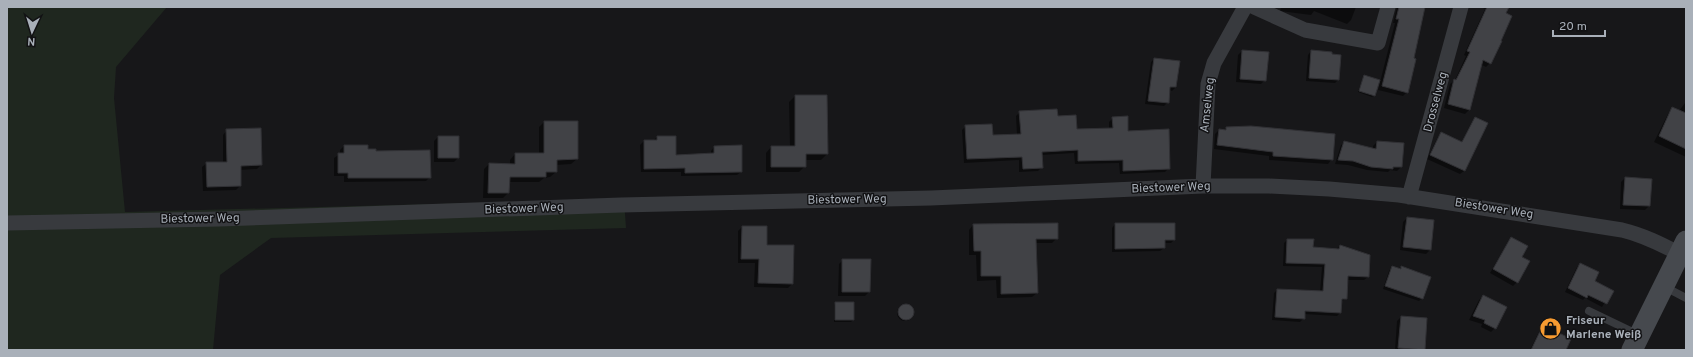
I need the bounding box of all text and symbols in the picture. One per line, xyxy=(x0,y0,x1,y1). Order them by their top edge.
north arrow xyxy=(12,12,52,52)
scale bar xyxy=(1553,12,1605,38)
text: 20 m xyxy=(1559,19,1587,35)
text: N xyxy=(27,34,36,48)
street label: Drosselweg xyxy=(1420,70,1452,134)
street label: Amselweg xyxy=(1197,77,1219,133)
street label: Biestower Weg xyxy=(1131,179,1211,197)
street label: Biestower Weg xyxy=(807,191,887,209)
street label: Biestower Weg xyxy=(1454,195,1534,223)
street label: Biestower Weg xyxy=(484,200,564,218)
street label: Biestower Weg xyxy=(160,210,240,228)
place label: Friseur Marlene Weiß xyxy=(1566,313,1641,343)
shop icon: Friseur Marlene Weiß xyxy=(1537,315,1563,341)

